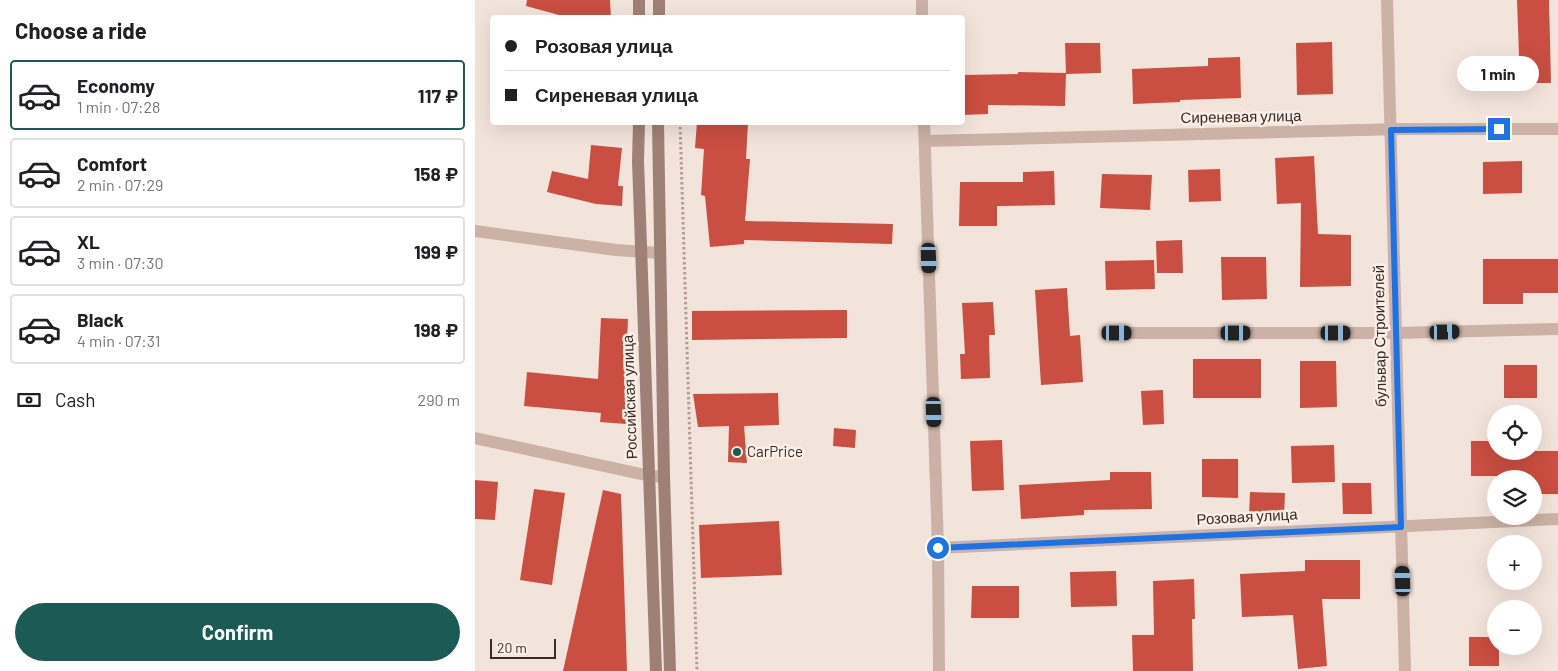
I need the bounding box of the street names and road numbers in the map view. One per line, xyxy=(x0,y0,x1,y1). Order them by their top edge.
street label: Сиреневая улица xyxy=(1180,106,1302,126)
street label: бульвар Строителей xyxy=(1369,265,1389,407)
street label: Российская улица xyxy=(618,334,640,460)
street label: Розовая улица xyxy=(1196,504,1299,528)

